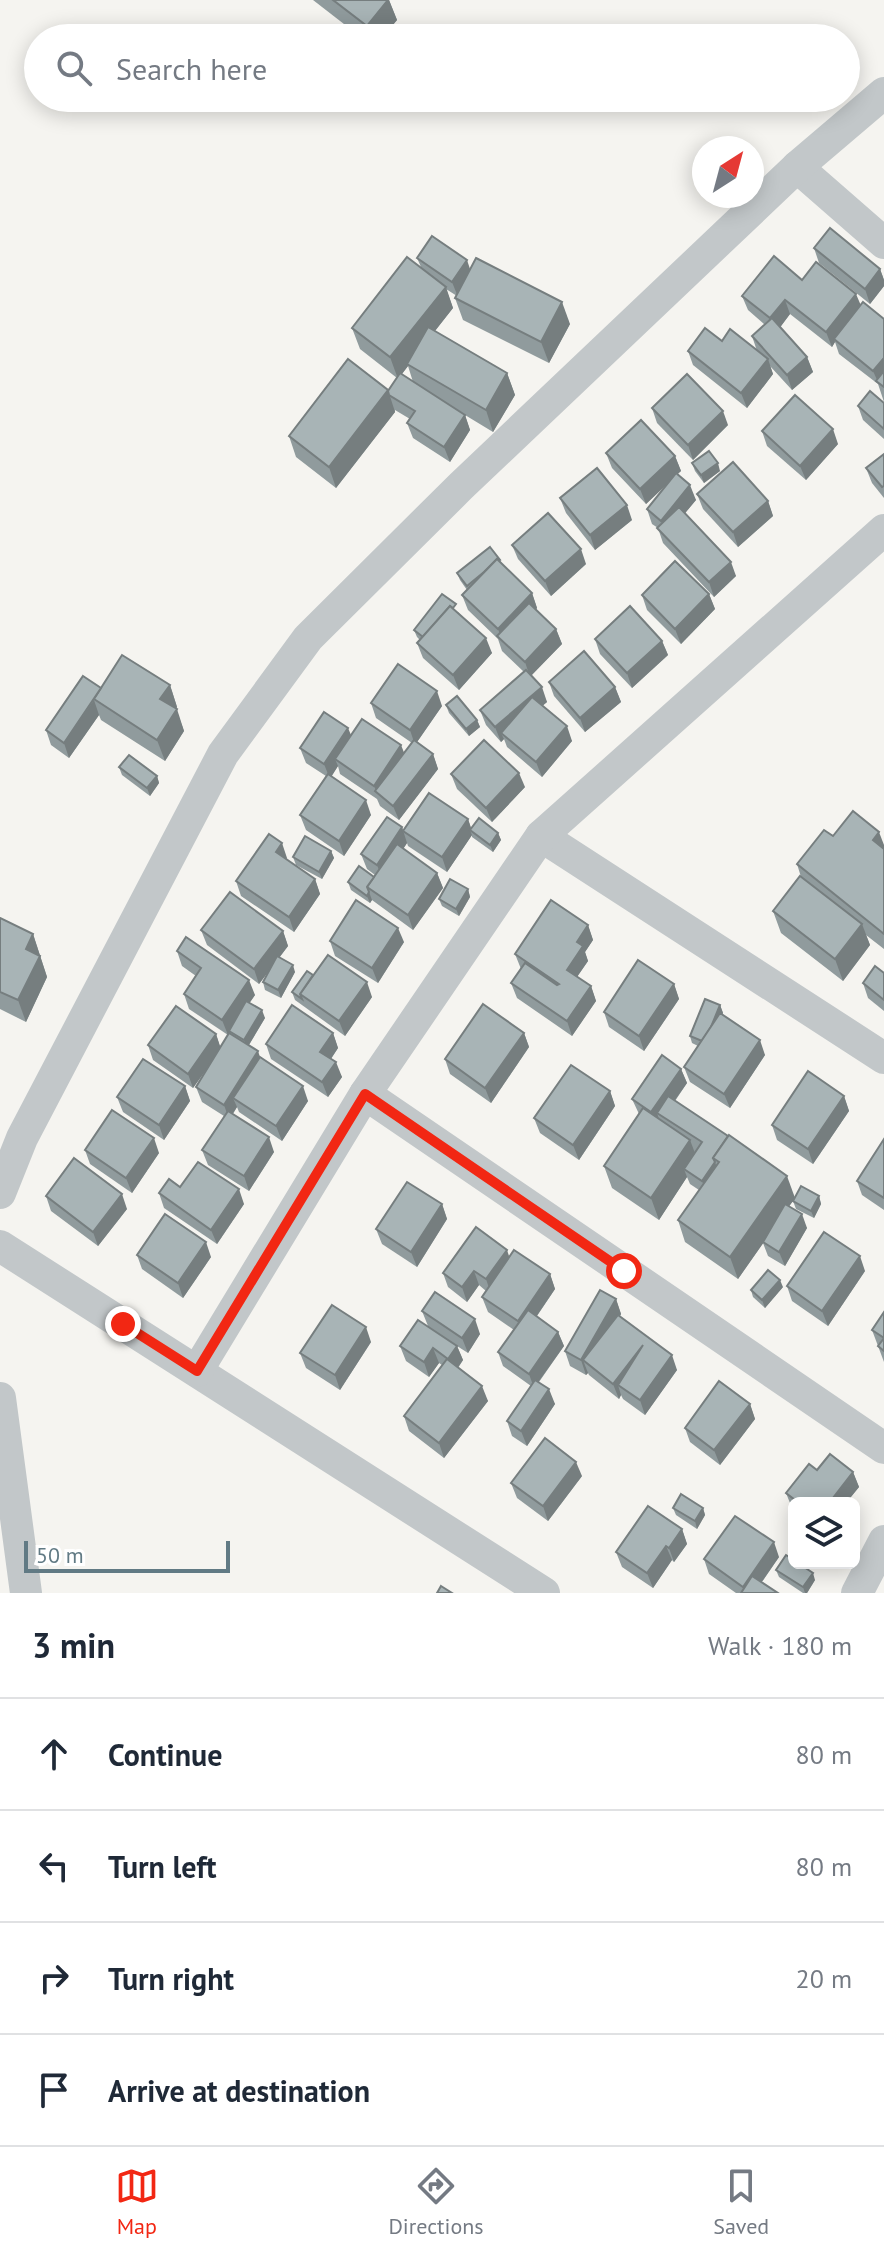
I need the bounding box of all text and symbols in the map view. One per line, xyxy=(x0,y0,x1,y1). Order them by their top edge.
search box xyxy=(24,24,860,112)
icon: search xyxy=(52,46,96,90)
text: Search here xyxy=(116,49,267,88)
north arrow xyxy=(692,136,764,208)
route start xyxy=(606,1253,642,1289)
route end xyxy=(105,1306,141,1342)
map controls xyxy=(788,1497,860,1569)
button: layers xyxy=(788,1497,860,1569)
scale bar xyxy=(24,1537,230,1573)
text: 50 m xyxy=(36,1541,84,1569)
text: 3 min xyxy=(32,1623,115,1667)
text: Walk · 180 m xyxy=(708,1629,852,1662)
icon: ahead xyxy=(32,1732,76,1776)
text: Continue xyxy=(108,1735,222,1774)
text: 80 m xyxy=(796,1738,852,1771)
icon: left xyxy=(32,1844,76,1888)
text: Turn left xyxy=(108,1847,216,1886)
text: 80 m xyxy=(796,1850,852,1883)
icon: right xyxy=(32,1956,76,2000)
text: Turn right xyxy=(108,1959,234,1998)
text: 20 m xyxy=(796,1962,852,1995)
icon: arrive xyxy=(32,2068,76,2112)
text: Arrive at destination xyxy=(108,2071,370,2110)
tab: Map xyxy=(115,2164,159,2240)
tab: Directions xyxy=(388,2164,484,2240)
tab: Saved xyxy=(713,2164,769,2240)

